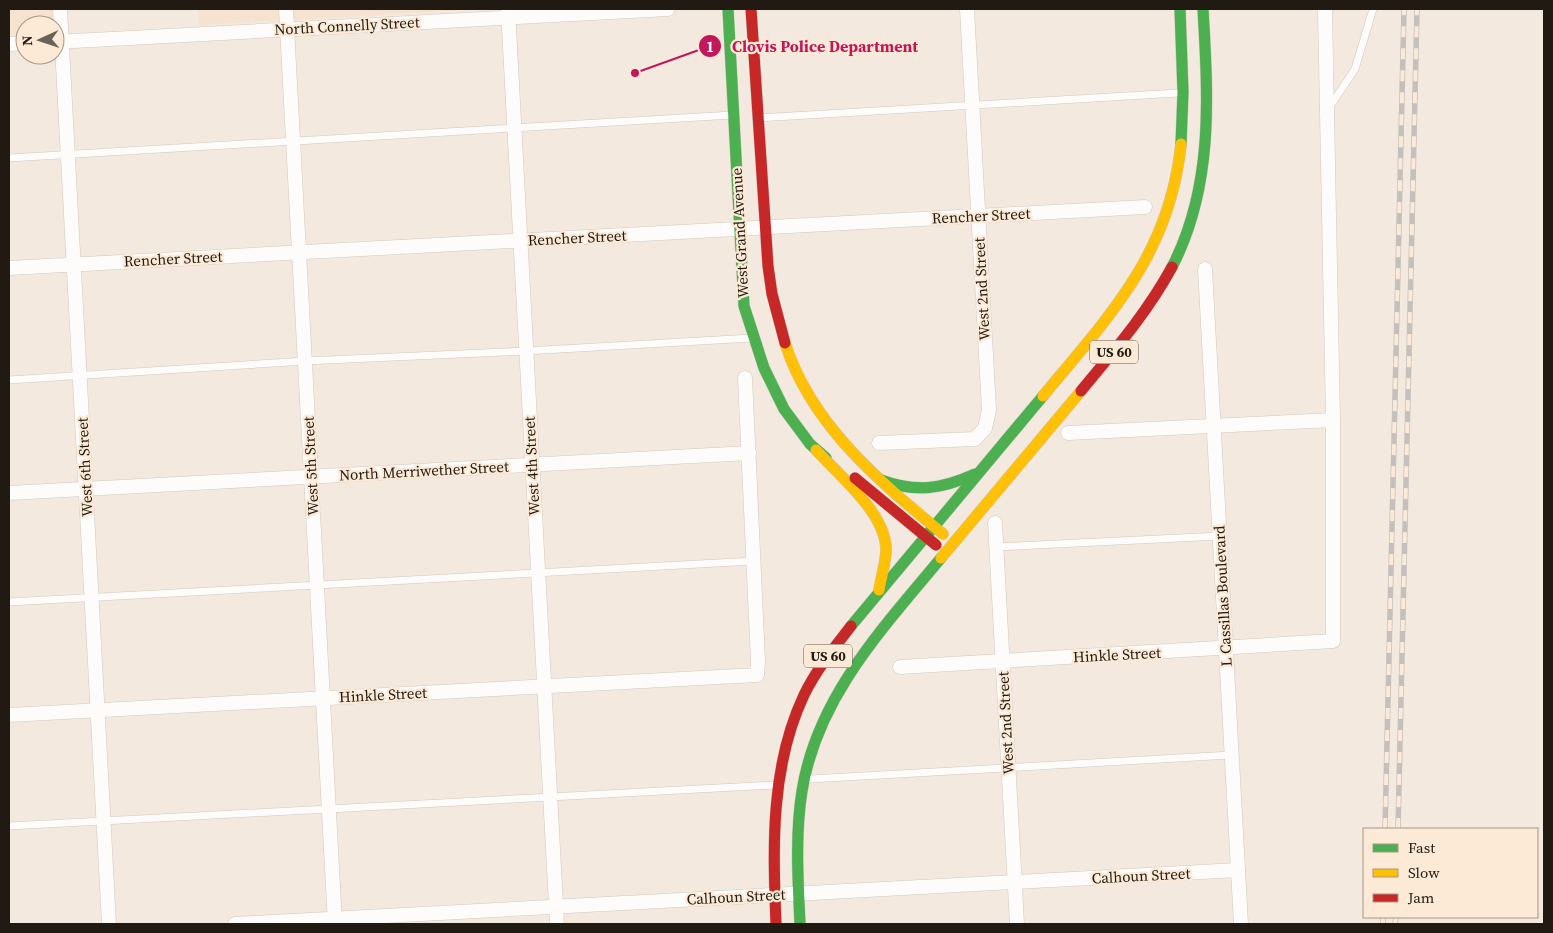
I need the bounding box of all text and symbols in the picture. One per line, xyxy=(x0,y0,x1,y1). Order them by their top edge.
street label: North Connelly Street xyxy=(274,11,420,40)
north arrow xyxy=(15,15,65,65)
callout: Clovis Police Department xyxy=(697,31,928,62)
text: N xyxy=(17,35,37,46)
text: Clovis Police Department xyxy=(732,35,918,57)
text: 1 xyxy=(706,36,714,57)
street label: West Grand Avenue xyxy=(726,167,753,299)
street label: Rencher Street xyxy=(931,202,1031,229)
street label: Rencher Street xyxy=(527,224,627,251)
street label: West 2nd Street xyxy=(968,237,995,341)
street label: Rencher Street xyxy=(123,245,223,272)
road number: US 60 xyxy=(1090,341,1138,364)
street label: West 5th Street xyxy=(297,416,324,516)
street label: West 4th Street xyxy=(518,416,545,516)
street label: West 6th Street xyxy=(71,417,98,517)
street label: North Merriwether Street xyxy=(339,456,509,485)
street label: L Cassillas Boulevard xyxy=(1208,524,1237,667)
street label: Hinkle Street xyxy=(1072,642,1162,667)
road number: US 60 xyxy=(804,644,852,668)
street label: West 2nd Street xyxy=(992,671,1019,775)
street label: Hinkle Street xyxy=(338,682,428,707)
legend xyxy=(1363,828,1538,918)
text: Fast xyxy=(1408,837,1435,858)
street label: Calhoun Street xyxy=(1091,862,1191,889)
text: Slow xyxy=(1408,862,1440,883)
street label: Calhoun Street xyxy=(686,883,786,910)
text: Jam xyxy=(1407,887,1435,908)

